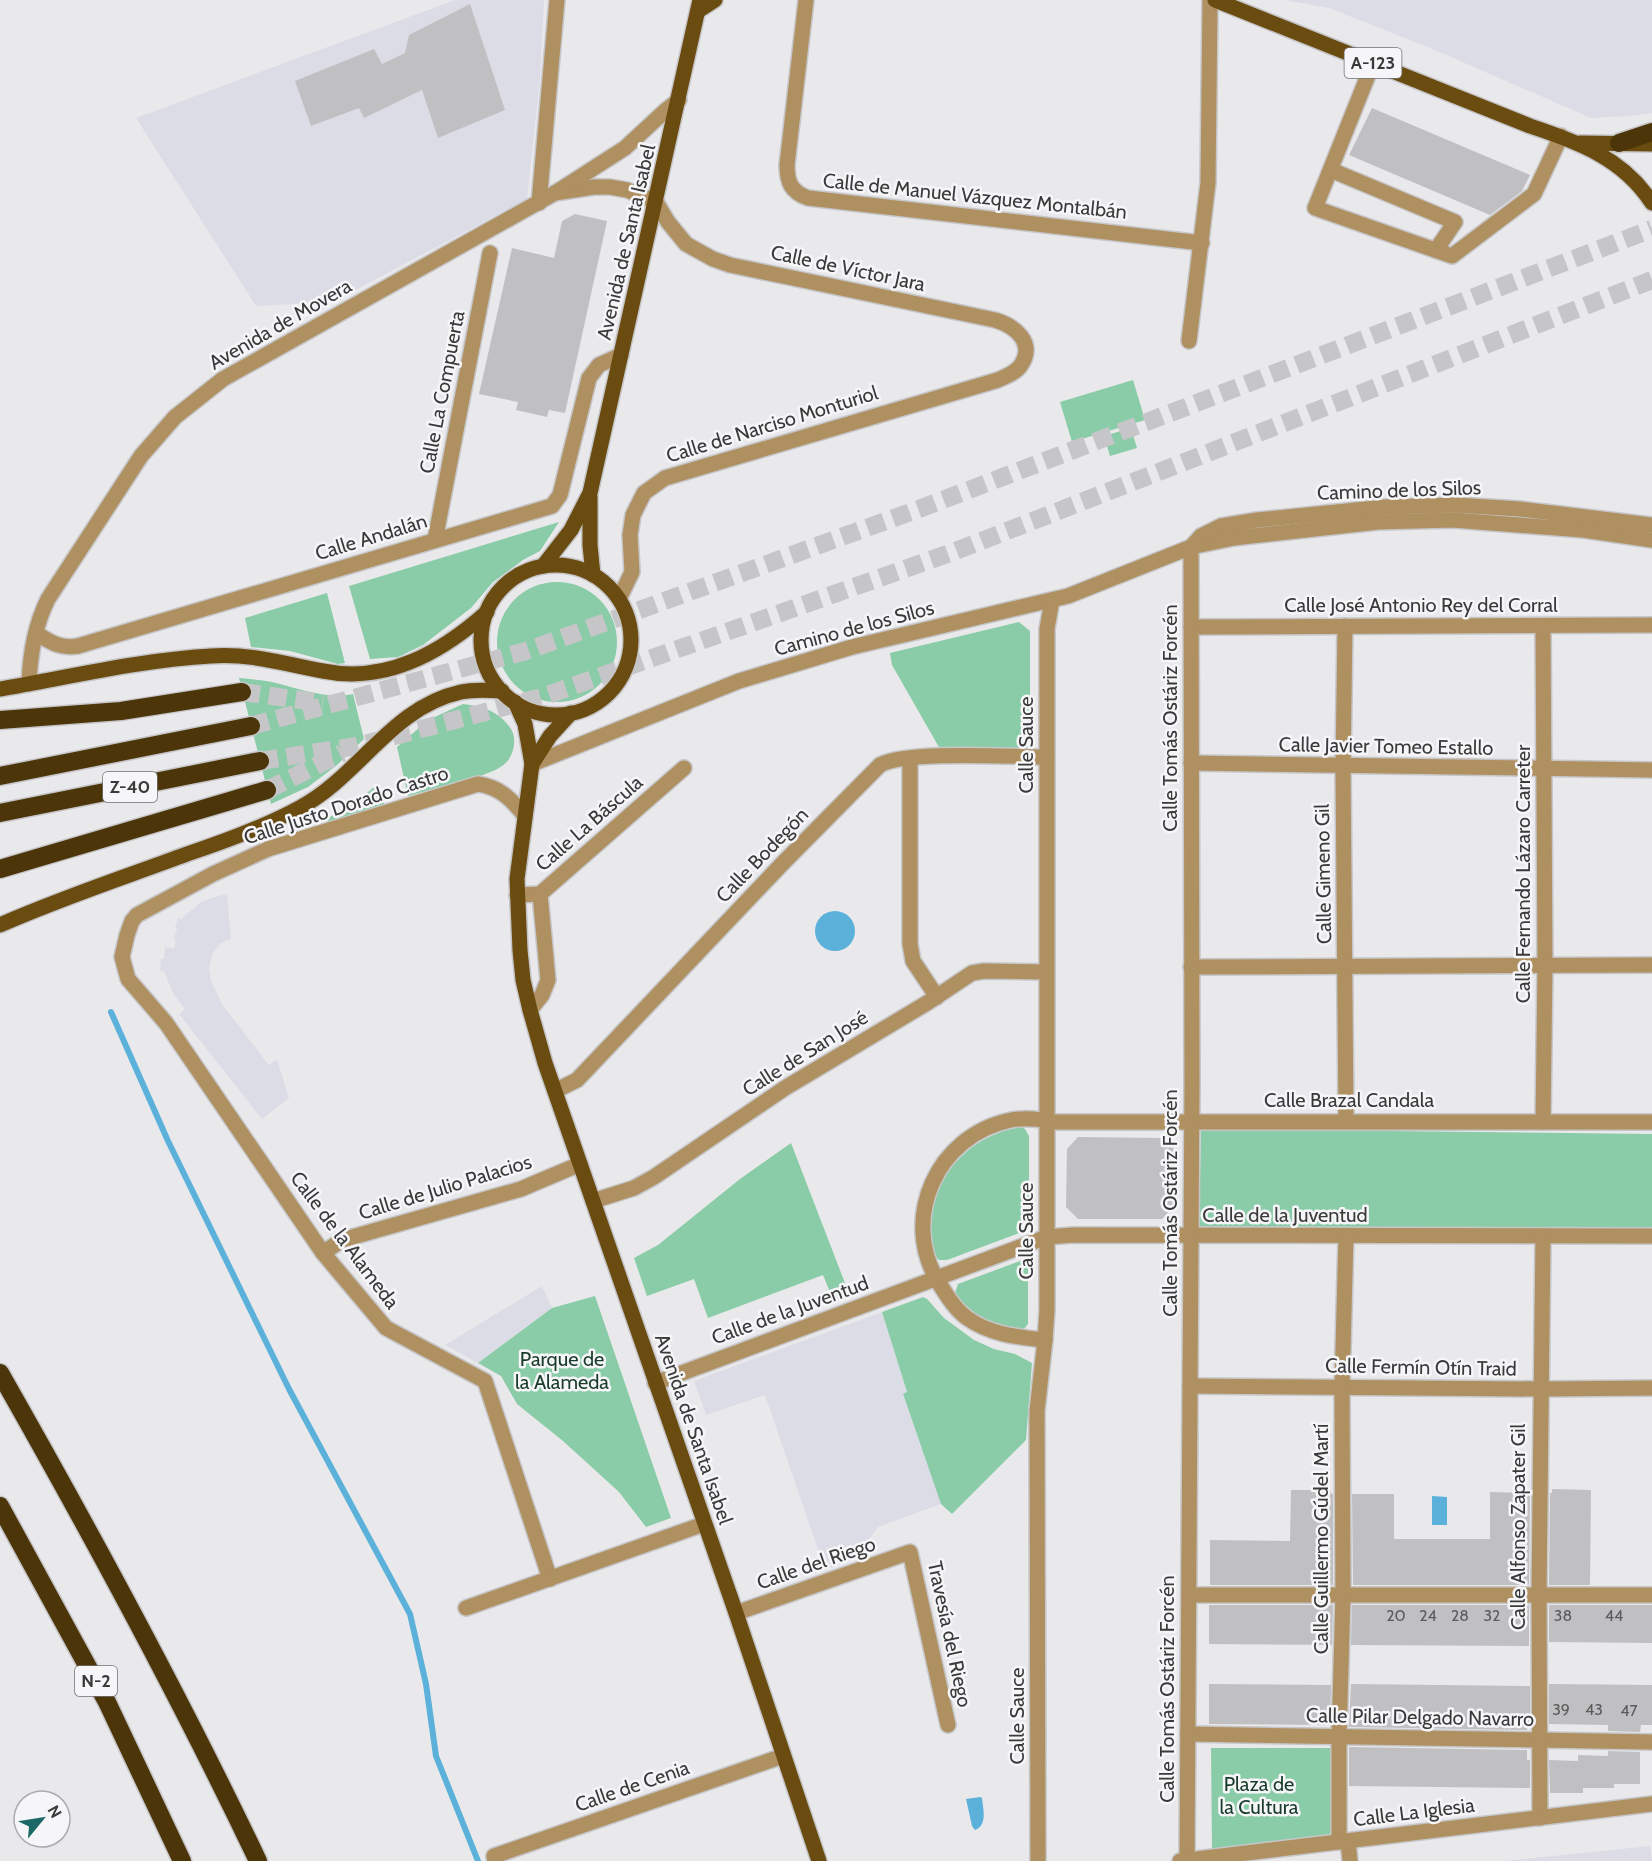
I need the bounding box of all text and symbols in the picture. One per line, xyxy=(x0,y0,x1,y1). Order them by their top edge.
road number: A-123 xyxy=(1344,48,1402,78)
street label: Avenida de Santa Isabel xyxy=(592,142,660,342)
street label: Calle de Manuel Vázquez Montalbán xyxy=(822,168,1128,224)
street label: Calle de Víctor Jara xyxy=(769,240,928,296)
street label: Avenida de Movera xyxy=(205,273,356,375)
street label: Calle La Compuerta xyxy=(414,308,470,475)
street label: Calle de Narciso Monturiol xyxy=(663,380,881,468)
street label: Camino de los Silos xyxy=(1316,475,1482,505)
street label: Calle Andalán xyxy=(312,509,430,565)
street label: Calle José Antonio Rey del Corral xyxy=(1284,593,1558,617)
street label: Camino de los Silos xyxy=(772,595,936,661)
street label: Calle Tomás Ostáriz Forcén xyxy=(1158,604,1182,832)
street label: Calle Sauce xyxy=(1014,697,1038,793)
street label: Calle Javier Tomeo Estallo xyxy=(1279,732,1493,760)
street label: Calle Fernando Lázaro Carreter xyxy=(1511,744,1535,1003)
street label: Calle Justo Dorado Castro xyxy=(241,761,451,849)
street label: Calle La Báscula xyxy=(531,770,648,876)
road number: Z-40 xyxy=(103,772,157,802)
street label: Calle Bodegón xyxy=(711,803,813,907)
street label: Calle Gimeno Gil xyxy=(1310,803,1336,944)
street label: Calle de San José xyxy=(738,1005,872,1101)
street label: Calle Brazal Candala xyxy=(1264,1088,1434,1112)
street label: Calle Tomás Ostáriz Forcén xyxy=(1158,1089,1182,1317)
street label: Calle de Julio Palacios xyxy=(356,1149,534,1225)
street label: Calle de la Alameda xyxy=(286,1167,405,1314)
street label: Calle Sauce xyxy=(1014,1183,1038,1279)
street label: Calle de la Juventud xyxy=(1202,1203,1368,1227)
street label: Calle de la Juventud xyxy=(708,1270,872,1350)
street label: Avenida de Santa Isabel xyxy=(650,1331,738,1528)
park label: Parque de la Alameda xyxy=(515,1347,609,1394)
street label: Calle Fermín Otín Traid xyxy=(1325,1353,1517,1381)
street label: Calle Guillermo Gúdel Martí xyxy=(1309,1424,1333,1654)
street label: Calle Alfonso Zapater Gil xyxy=(1506,1424,1530,1630)
street label: Calle del Riego xyxy=(754,1531,878,1595)
street label: Travesía del Riego xyxy=(923,1559,977,1709)
street label: Calle Tomás Ostáriz Forcén xyxy=(1155,1575,1179,1803)
house number: 20 xyxy=(1386,1606,1406,1625)
house number: 24 xyxy=(1419,1606,1437,1625)
house number: 28 xyxy=(1451,1606,1469,1625)
house number: 32 xyxy=(1483,1606,1501,1625)
house number: 38 xyxy=(1554,1606,1572,1625)
house number: 44 xyxy=(1605,1606,1623,1625)
road number: N-2 xyxy=(75,1666,117,1696)
street label: Calle Sauce xyxy=(1005,1668,1029,1764)
house number: 39 xyxy=(1552,1700,1570,1719)
house number: 43 xyxy=(1585,1700,1603,1719)
house number: 47 xyxy=(1620,1701,1638,1720)
street label: Calle Pilar Delgado Navarro xyxy=(1306,1703,1534,1731)
street label: Calle de Cenia xyxy=(572,1755,693,1817)
park label: Plaza de la Cultura xyxy=(1220,1772,1299,1819)
north arrow xyxy=(12,1789,72,1849)
street label: Calle La Iglesia xyxy=(1352,1793,1476,1831)
text: N xyxy=(44,1802,66,1821)

